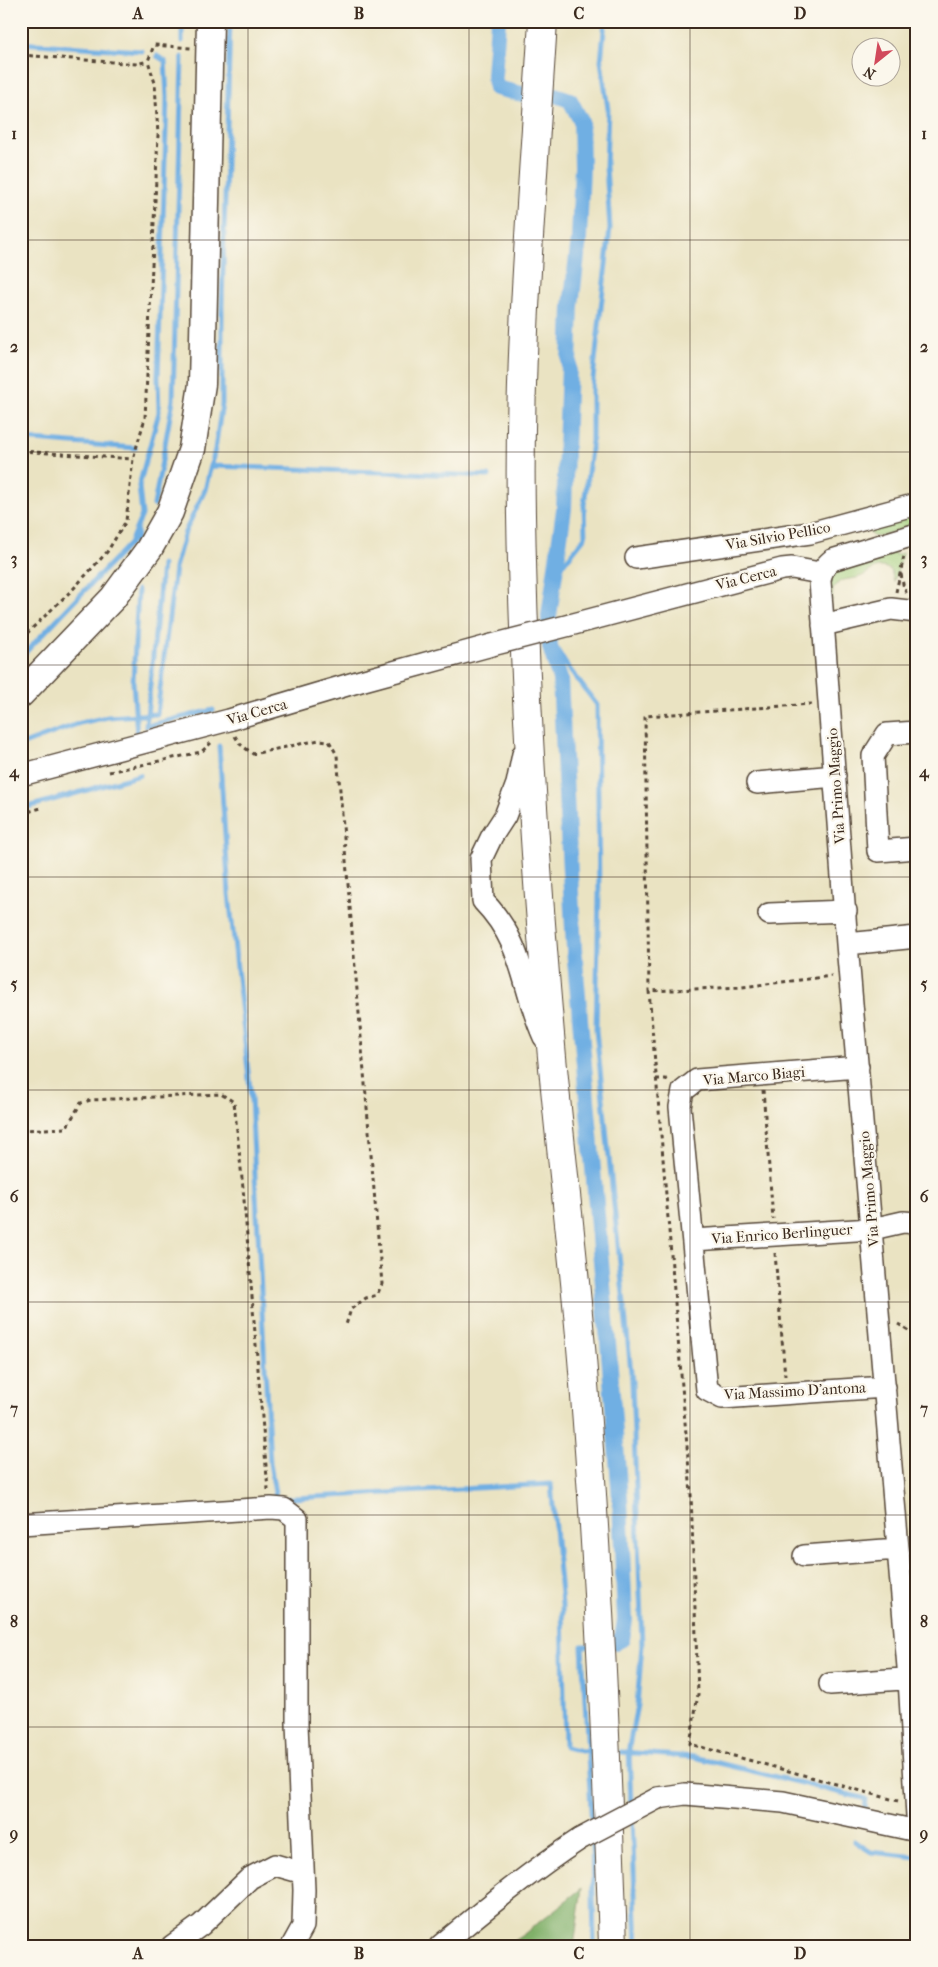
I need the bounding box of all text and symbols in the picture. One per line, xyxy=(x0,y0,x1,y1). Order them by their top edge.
text: A xyxy=(132,4,144,23)
text: B xyxy=(354,4,364,23)
text: C xyxy=(574,4,585,23)
text: D xyxy=(794,4,806,23)
north arrow xyxy=(850,38,900,88)
text: N xyxy=(861,63,879,83)
text: 1 xyxy=(11,124,17,143)
text: 1 xyxy=(921,124,927,143)
text: 2 xyxy=(10,337,18,356)
text: 2 xyxy=(920,337,928,356)
street label: Via Silvio Pellico xyxy=(723,518,832,554)
text: 3 xyxy=(11,549,17,569)
text: 3 xyxy=(921,549,927,569)
street label: Via Cerca xyxy=(713,562,779,594)
street label: Via Cerca xyxy=(224,695,290,729)
street label: Via Primo Maggio xyxy=(823,727,849,846)
text: 4 xyxy=(8,762,20,782)
text: 4 xyxy=(918,762,930,782)
text: 5 xyxy=(11,974,18,993)
text: 5 xyxy=(921,974,928,993)
street label: Via Marco Biagi xyxy=(701,1063,806,1090)
street label: Via Primo Maggio xyxy=(855,1130,883,1249)
text: 6 xyxy=(10,1187,19,1206)
text: 6 xyxy=(920,1187,929,1206)
street label: Via Enrico Berlinguer xyxy=(710,1220,854,1248)
street label: Via Massimo D'antona xyxy=(723,1378,868,1404)
text: 7 xyxy=(9,1399,18,1418)
text: 7 xyxy=(919,1399,928,1418)
text: 8 xyxy=(10,1612,18,1631)
text: 8 xyxy=(920,1612,928,1631)
text: 9 xyxy=(9,1824,18,1844)
text: 9 xyxy=(919,1824,928,1844)
text: A xyxy=(132,1944,144,1963)
text: B xyxy=(354,1944,364,1963)
text: C xyxy=(574,1944,585,1963)
text: D xyxy=(794,1944,806,1963)

